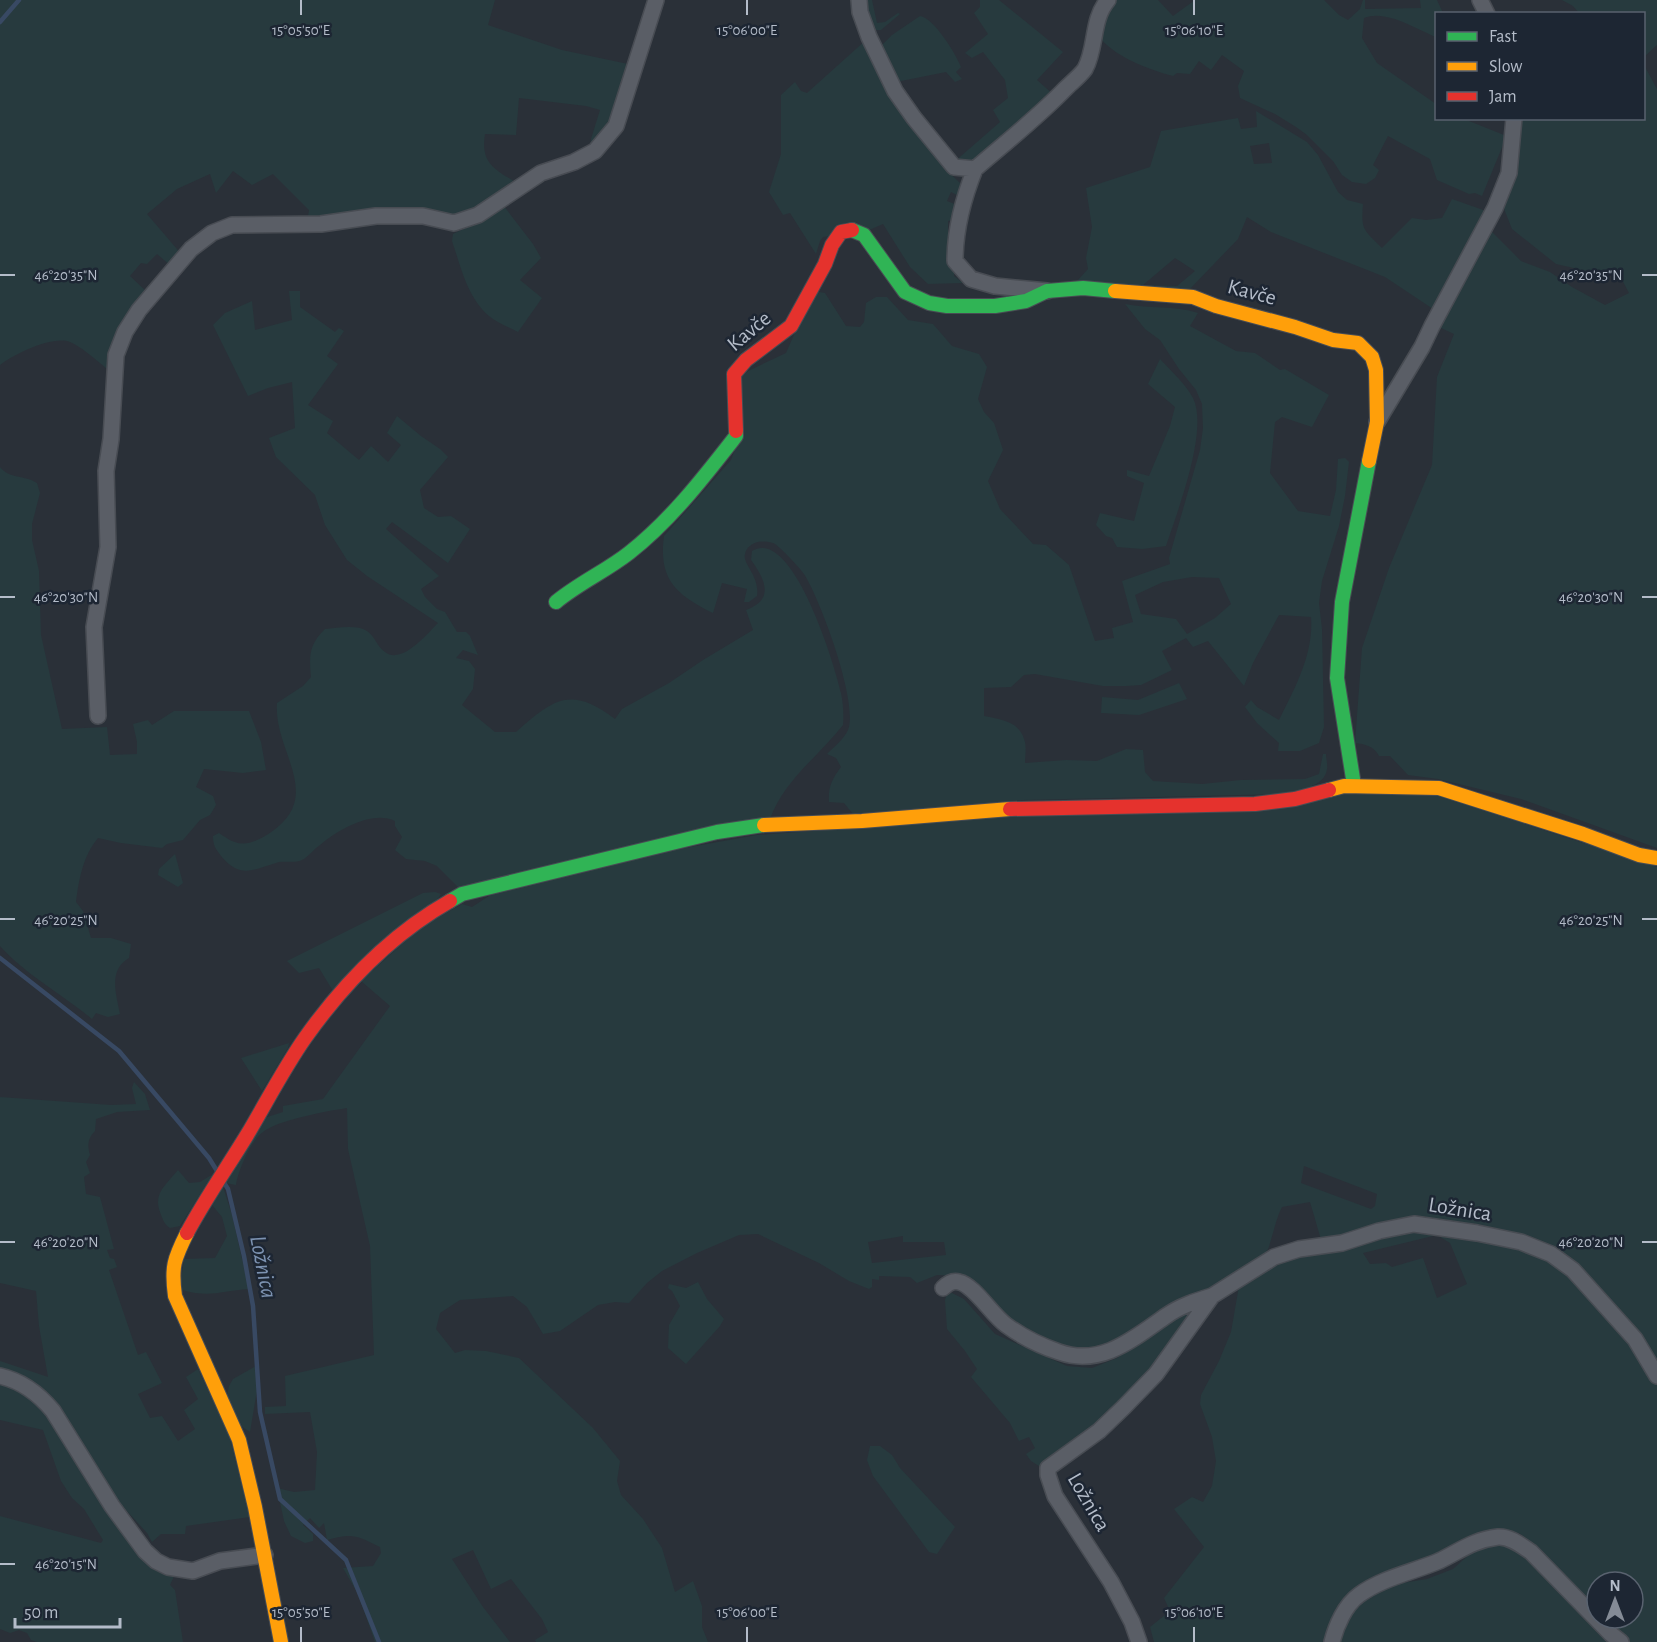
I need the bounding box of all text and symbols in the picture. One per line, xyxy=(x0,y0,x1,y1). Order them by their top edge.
legend xyxy=(1435,12,1645,120)
text: 15°05'50"E xyxy=(272,23,330,38)
text: 15°06'00"E xyxy=(717,23,777,38)
text: 15°06'10"E xyxy=(1165,23,1223,38)
text: Fast xyxy=(1489,28,1517,46)
text: Slow xyxy=(1489,58,1522,76)
text: Jam xyxy=(1489,88,1517,106)
text: 46°20'35"N xyxy=(35,268,97,283)
text: 46°20'35"N xyxy=(1560,268,1622,283)
street label: Kavče xyxy=(1225,275,1279,309)
street label: Kavče xyxy=(723,307,775,355)
text: 46°20'30"N xyxy=(34,590,98,605)
text: 46°20'30"N xyxy=(1559,590,1623,605)
text: 46°20'25"N xyxy=(34,913,98,928)
text: 46°20'25"N xyxy=(1559,913,1623,928)
street label: Ložnica xyxy=(1427,1193,1493,1225)
water label: Ložnica xyxy=(245,1233,281,1301)
text: 46°20'20"N xyxy=(33,1235,99,1250)
text: 46°20'20"N xyxy=(1558,1235,1624,1250)
street label: Ložnica xyxy=(1064,1469,1114,1535)
text: 46°20'15"N xyxy=(35,1557,97,1572)
north arrow xyxy=(1585,1570,1645,1630)
text: N xyxy=(1609,1578,1621,1594)
scale bar xyxy=(15,1591,120,1629)
text: 50 m xyxy=(24,1604,58,1622)
text: 15°05'50"E xyxy=(272,1605,330,1620)
text: 15°06'00"E xyxy=(717,1605,777,1620)
text: 15°06'10"E xyxy=(1165,1605,1223,1620)

